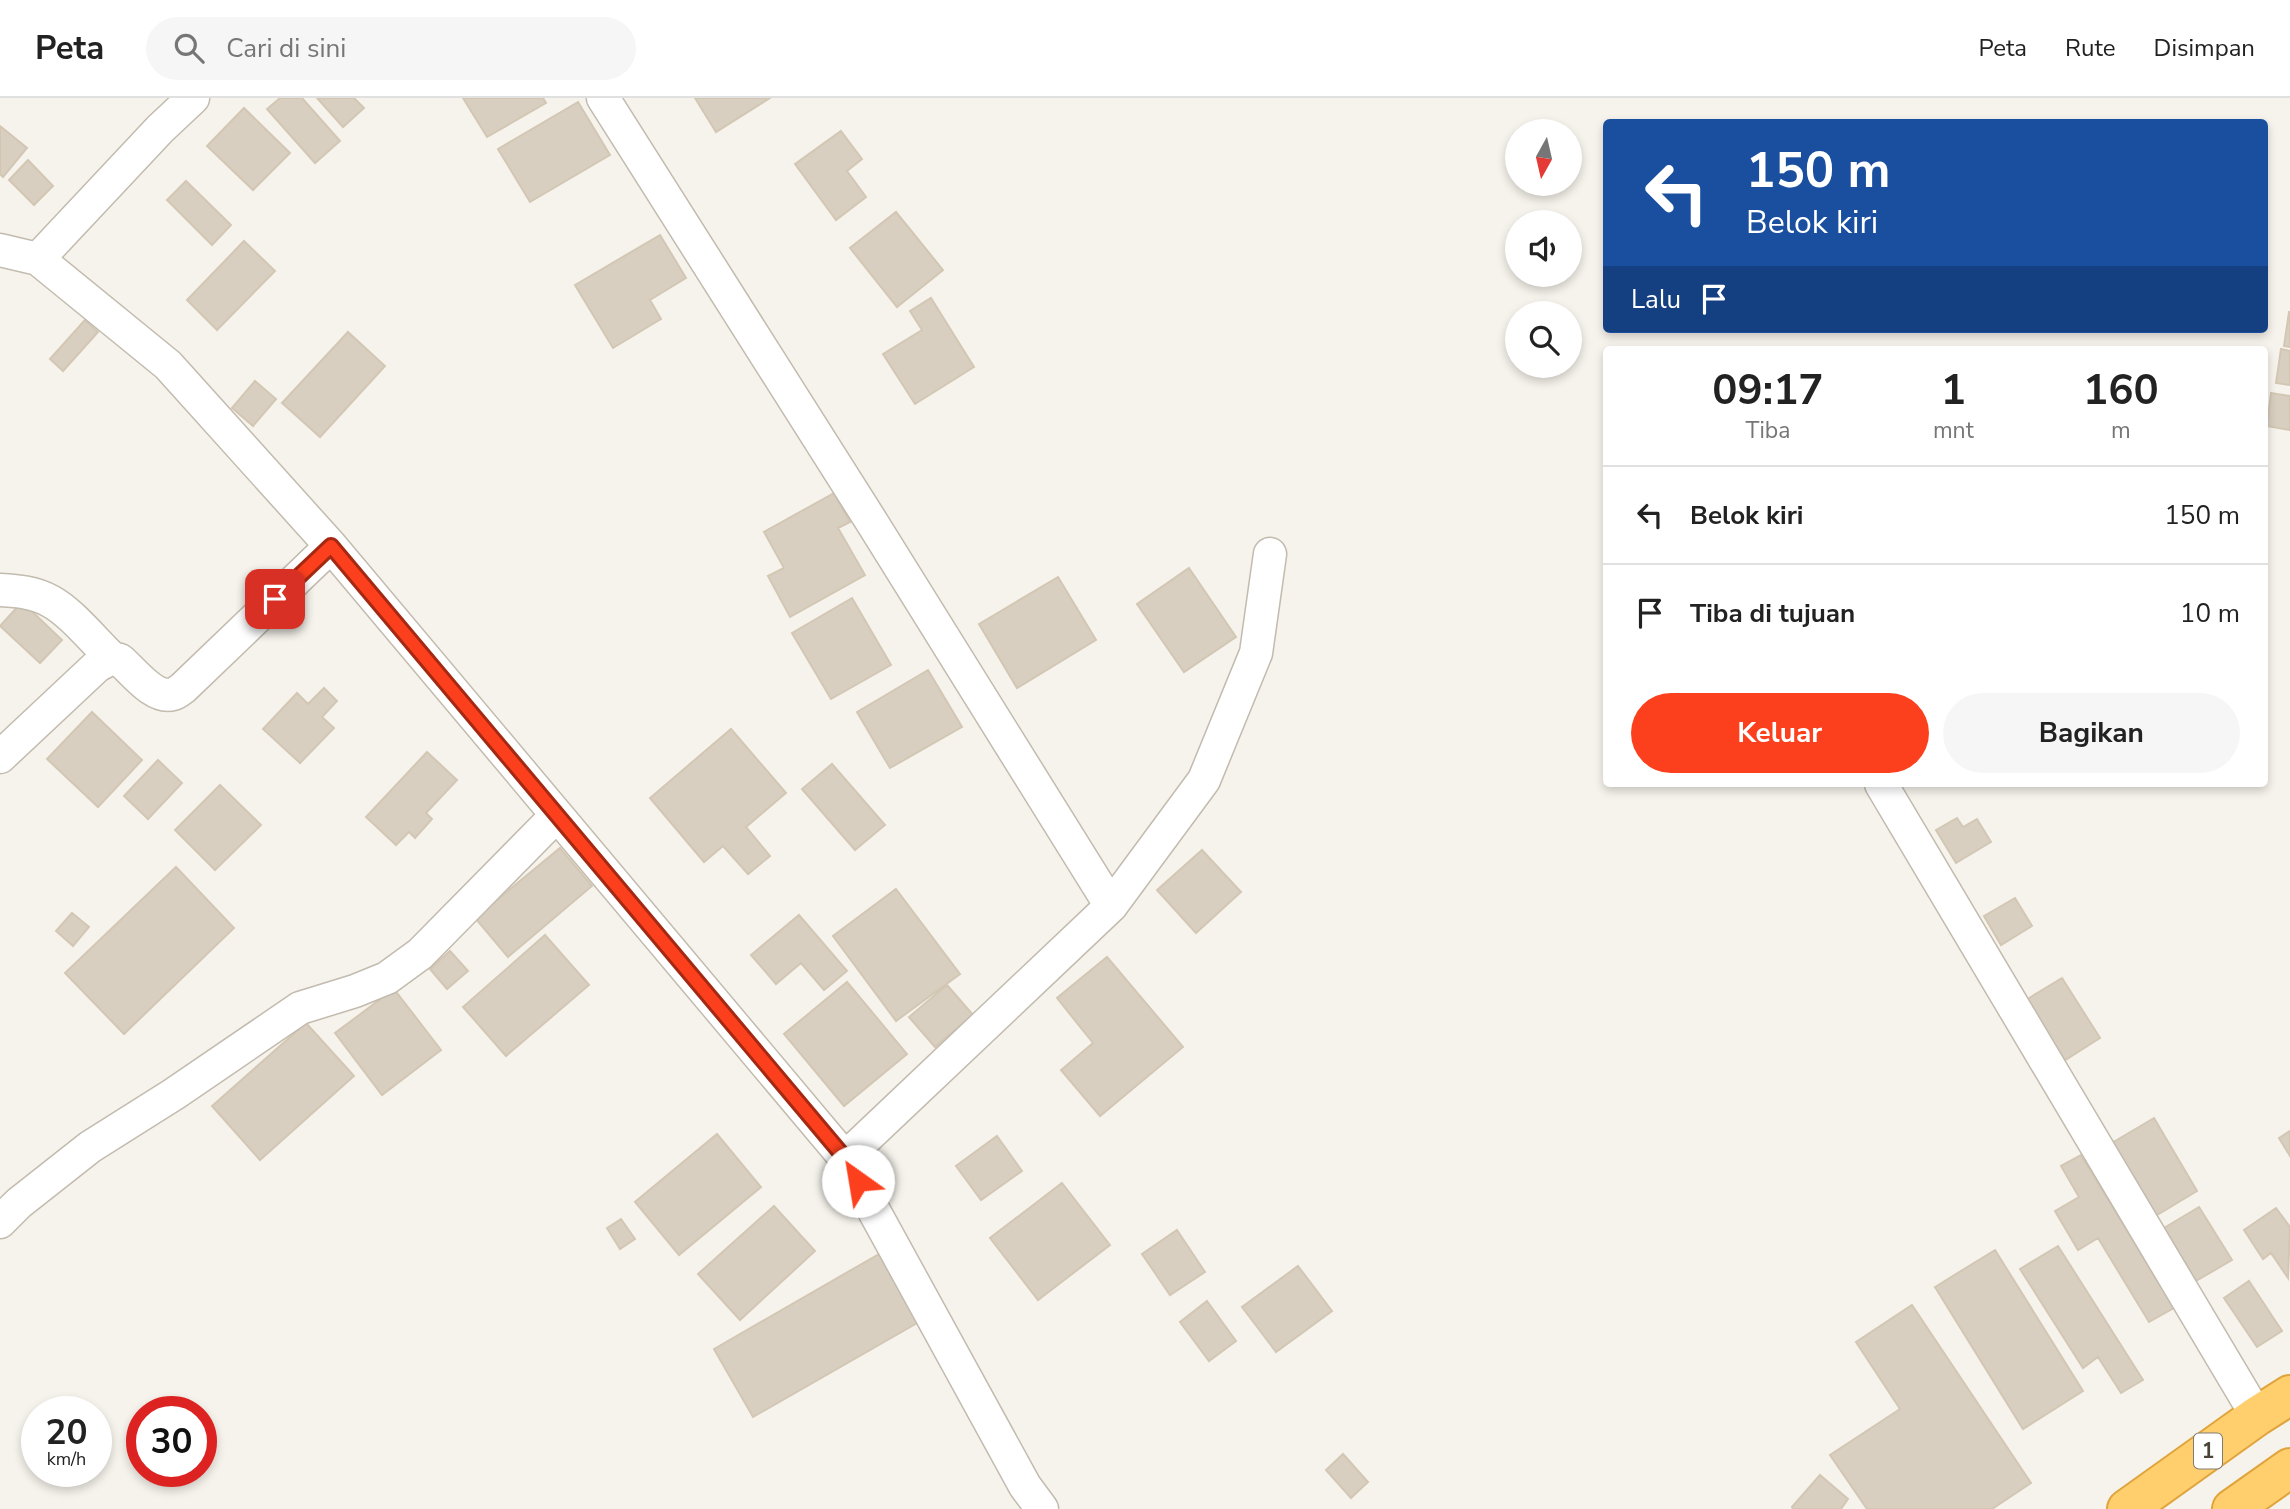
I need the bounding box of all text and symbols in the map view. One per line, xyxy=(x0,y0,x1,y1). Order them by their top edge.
search box xyxy=(146,17,636,80)
text: Peta xyxy=(35,26,104,71)
icon: search xyxy=(170,29,208,67)
text: Cari di sini xyxy=(226,31,346,66)
text: Peta xyxy=(1978,32,2027,64)
text: Rute xyxy=(2065,32,2116,64)
text: Disimpan xyxy=(2154,32,2255,64)
north arrow xyxy=(1505,119,1582,196)
map controls xyxy=(1505,119,1582,378)
text: 150 m xyxy=(1746,137,1890,204)
icon: left xyxy=(1631,147,1722,238)
text: Belok kiri xyxy=(1746,201,1878,244)
button: sound xyxy=(1505,210,1582,287)
icon: arrive xyxy=(1695,280,1733,318)
text: Lalu xyxy=(1631,282,1681,317)
button: search xyxy=(1505,301,1582,378)
text: 09:17 xyxy=(1712,362,1824,419)
text: 1 xyxy=(1941,362,1966,419)
text: 160 xyxy=(2083,362,2159,419)
text: Tiba xyxy=(1746,415,1790,446)
text: mnt xyxy=(1933,415,1974,446)
text: m xyxy=(2111,415,2131,446)
icon: left xyxy=(1631,496,1669,534)
text: Belok kiri xyxy=(1690,498,1803,533)
text: 150 m xyxy=(2164,498,2240,533)
pin xyxy=(245,569,305,629)
icon: arrive xyxy=(256,580,294,618)
icon: arrive xyxy=(1631,594,1669,632)
text: Tiba di tujuan xyxy=(1690,596,1855,631)
text: 10 m xyxy=(2180,596,2240,631)
button: Keluar xyxy=(1631,693,1929,773)
button: Bagikan xyxy=(1943,693,2240,773)
position arrow xyxy=(821,1144,895,1218)
speed limit sign: 30 xyxy=(126,1396,217,1487)
text: 20 xyxy=(45,1409,88,1456)
road number: 1 xyxy=(2194,1434,2222,1468)
text: km/h xyxy=(47,1447,86,1471)

